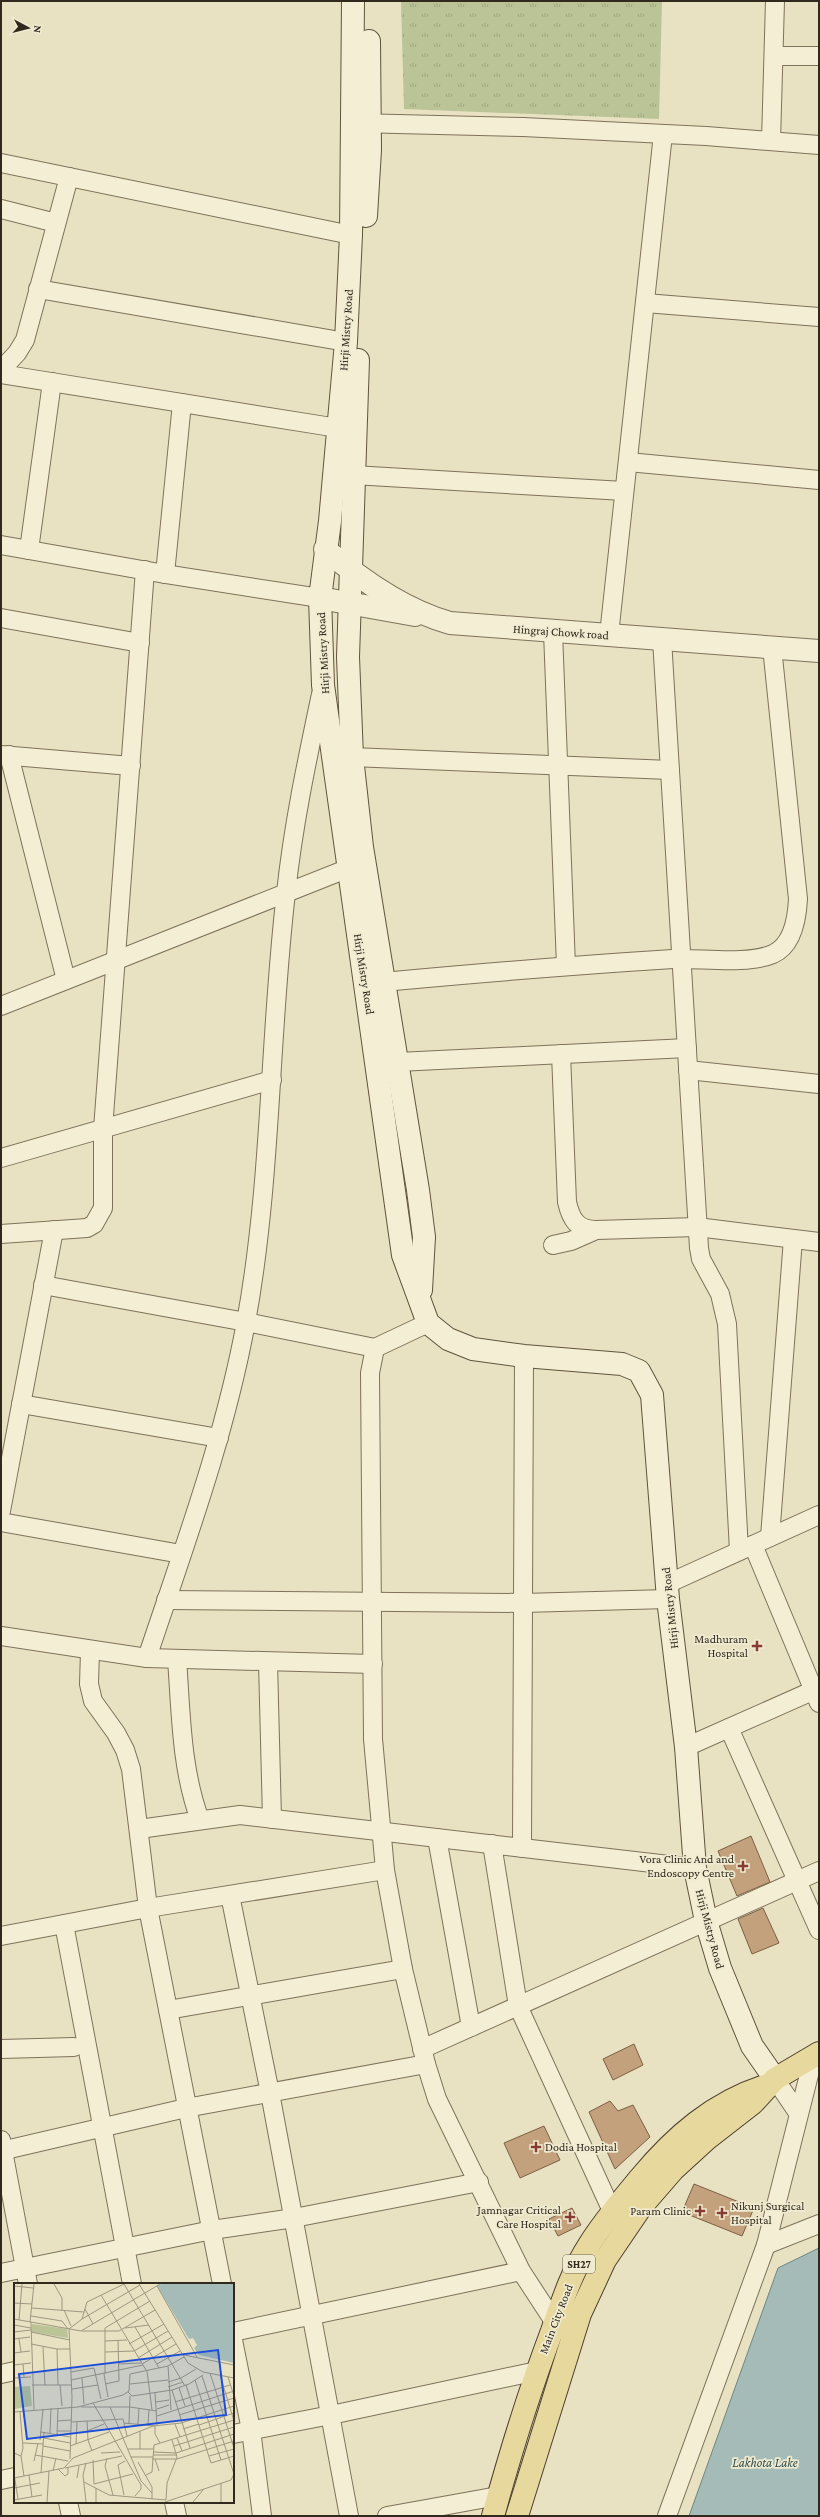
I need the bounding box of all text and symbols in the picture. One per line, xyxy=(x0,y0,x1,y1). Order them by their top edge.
north arrow xyxy=(8,8,48,48)
text: N xyxy=(31,25,44,34)
street label: Hirji Mistry Road xyxy=(336,288,356,371)
street label: Hirji Mistry Road xyxy=(314,611,332,694)
street label: Hingraj Chowk road xyxy=(513,622,610,642)
street label: Hirji Mistry Road xyxy=(351,932,377,1016)
street label: Hirji Mistry Road xyxy=(659,1566,681,1649)
place label: Madhuram Hospital xyxy=(694,1632,748,1660)
marker: Madhuram Hospital xyxy=(751,1640,763,1652)
place label: Vora Clinic And and Endoscopy Centre xyxy=(640,1852,735,1880)
marker: Vora Clinic And and Endoscopy Centre xyxy=(737,1860,749,1872)
street label: Hirji Mistry Road xyxy=(693,1888,728,1971)
place label: Dodia Hospital xyxy=(545,2140,617,2154)
marker: Dodia Hospital xyxy=(530,2141,542,2153)
place label: Nikunj Surgical Hospital xyxy=(731,2199,804,2227)
place label: Jamnagar Critical Care Hospital xyxy=(476,2203,561,2231)
place label: Param Clinic xyxy=(630,2204,691,2218)
marker: Param Clinic xyxy=(694,2205,706,2217)
marker: Nikunj Surgical Hospital xyxy=(716,2207,728,2219)
marker: Jamnagar Critical Care Hospital xyxy=(564,2211,576,2223)
road number: SH27 xyxy=(563,2255,595,2273)
street label: Main City Road xyxy=(536,2282,576,2356)
inset map xyxy=(14,2283,234,2503)
water label: Lakhota Lake xyxy=(732,2455,798,2470)

